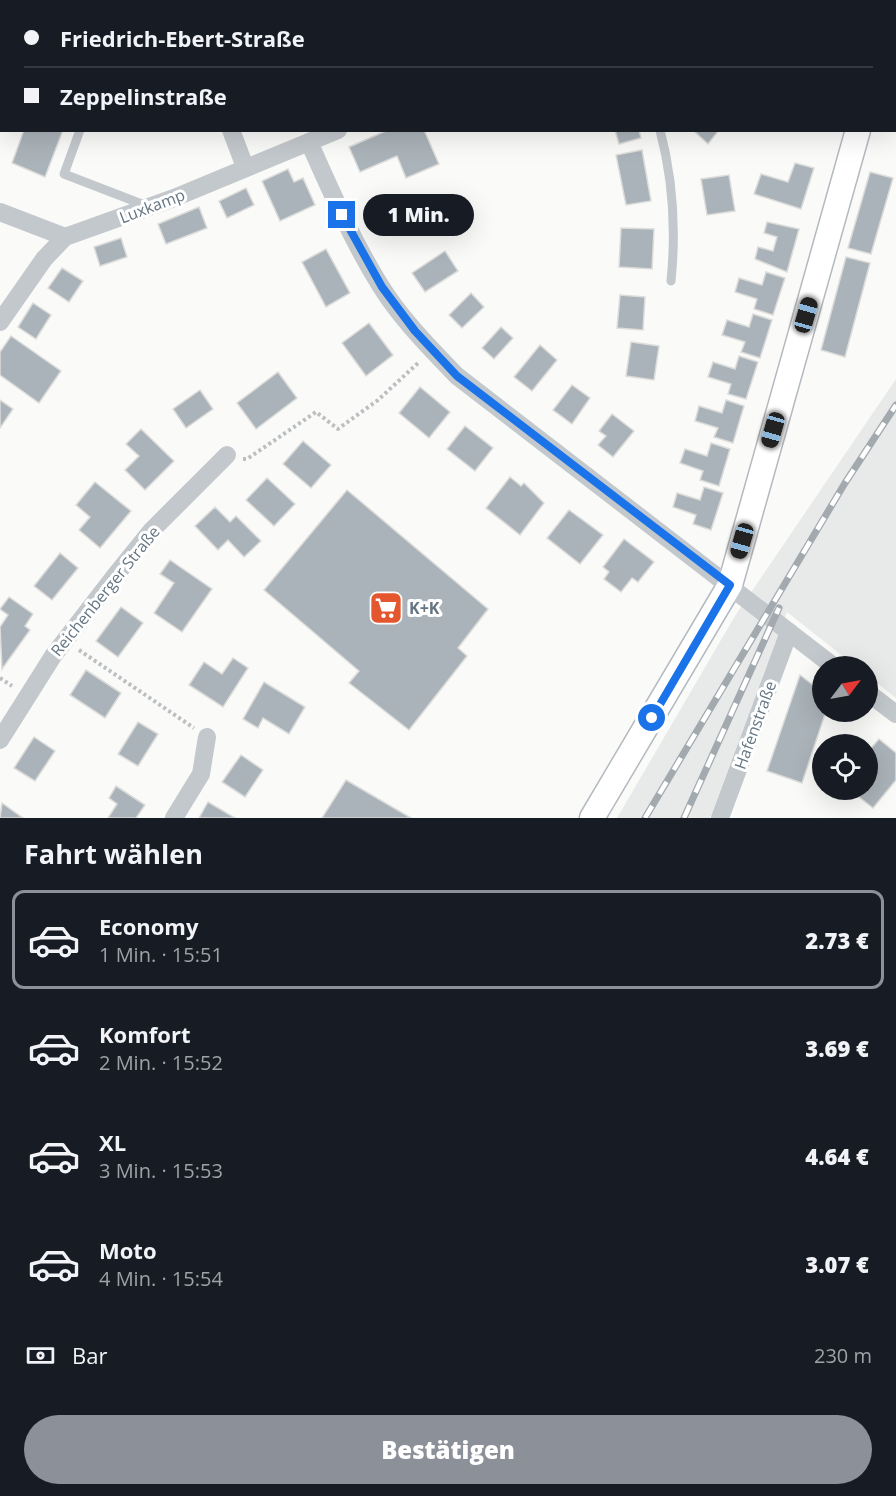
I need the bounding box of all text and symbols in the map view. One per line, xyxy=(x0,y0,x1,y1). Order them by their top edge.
text: Friedrich-Ebert-Straße xyxy=(60,23,305,53)
text: Zeppelinstraße xyxy=(60,81,227,111)
street label: Luxkamp xyxy=(116,183,188,229)
callout: 1 Min. xyxy=(363,194,474,236)
route end xyxy=(328,201,355,228)
text: 1 Min. xyxy=(388,201,449,228)
car xyxy=(792,295,820,335)
car xyxy=(759,410,787,450)
street label: Reichenberger Straße xyxy=(46,521,164,661)
car xyxy=(728,521,756,561)
supermarket icon: K+K xyxy=(368,590,404,626)
place label: K+K xyxy=(409,597,440,619)
north arrow xyxy=(812,656,878,722)
map controls xyxy=(812,656,878,800)
street label: Hafenstraße xyxy=(729,678,781,772)
route start xyxy=(638,704,665,731)
button: locate xyxy=(812,734,878,800)
text: Fahrt wählen xyxy=(24,835,203,872)
text: Economy xyxy=(99,911,198,941)
icon: car xyxy=(27,913,81,967)
text: 2.73 € xyxy=(805,925,869,955)
text: 1 Min. · 15:51 xyxy=(99,941,223,968)
text: Komfort xyxy=(99,1019,191,1049)
icon: car xyxy=(27,1021,81,1075)
text: 3.69 € xyxy=(805,1033,869,1063)
text: 2 Min. · 15:52 xyxy=(99,1049,223,1076)
text: XL xyxy=(99,1127,126,1157)
icon: car xyxy=(27,1129,81,1183)
text: 4.64 € xyxy=(805,1141,869,1171)
text: 3 Min. · 15:53 xyxy=(99,1157,223,1184)
text: Moto xyxy=(99,1235,157,1265)
icon: car xyxy=(27,1237,81,1291)
text: 3.07 € xyxy=(805,1249,869,1279)
text: 4 Min. · 15:54 xyxy=(99,1265,223,1292)
icon: cash xyxy=(24,1339,57,1372)
text: Bar xyxy=(72,1340,107,1370)
text: 230 m xyxy=(814,1342,872,1369)
button: Bestätigen xyxy=(24,1415,872,1484)

